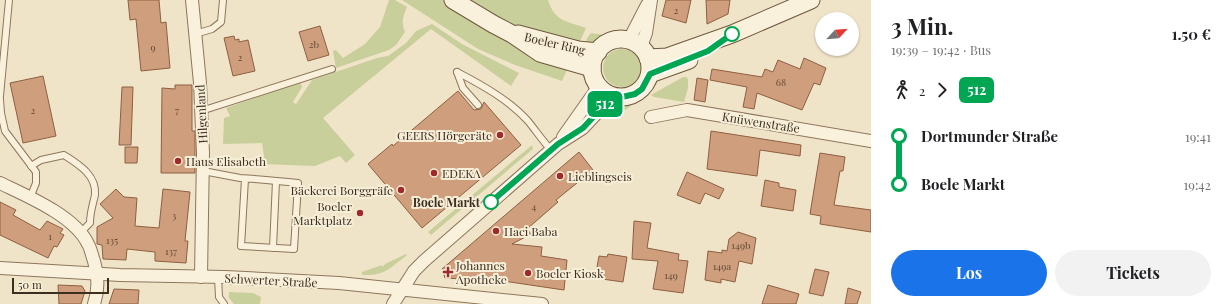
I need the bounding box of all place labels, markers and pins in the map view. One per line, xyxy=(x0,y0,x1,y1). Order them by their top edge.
unlabelled marker xyxy=(724,26,740,42)
place label: GEERS Hörgeräte xyxy=(397,127,492,143)
marker: GEERS Hörgeräte xyxy=(495,130,505,140)
place label: Haus Elisabeth xyxy=(186,153,266,169)
marker: Haus Elisabeth xyxy=(173,156,183,166)
place label: EDEKA xyxy=(442,165,481,181)
marker: EDEKA xyxy=(429,168,439,178)
place label: Lieblingseis xyxy=(568,168,632,184)
marker: Lieblingseis xyxy=(555,171,565,181)
place label: Bäckerei Borggräfe xyxy=(290,182,393,198)
marker: Bäckerei Borggräfe xyxy=(396,185,406,195)
place label: Boele Markt xyxy=(413,194,481,210)
marker: Boele Markt xyxy=(483,194,499,210)
place label: Boeler Marktplatz xyxy=(293,198,353,228)
marker: Boeler Marktplatz xyxy=(355,208,365,218)
place label: Haci Baba xyxy=(504,223,558,239)
marker: Haci Baba xyxy=(491,226,501,236)
place label: Johannes Apotheke xyxy=(455,257,507,287)
place label: Boeler Kiosk xyxy=(536,265,604,281)
marker: Johannes Apotheke xyxy=(443,267,453,277)
marker: Boeler Kiosk xyxy=(523,268,533,278)

